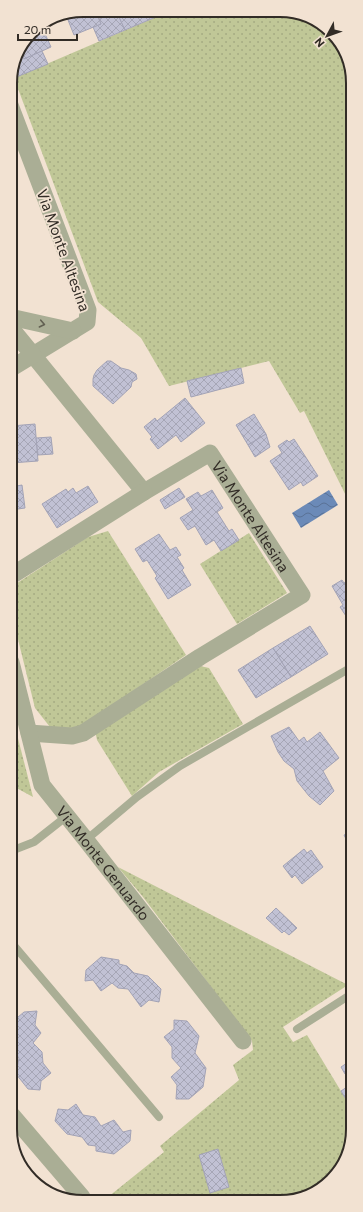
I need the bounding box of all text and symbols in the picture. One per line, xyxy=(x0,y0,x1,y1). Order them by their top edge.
scale bar xyxy=(18,16,77,42)
north arrow xyxy=(307,16,347,56)
text: 20 m xyxy=(24,22,51,36)
text: N xyxy=(311,36,327,50)
street label: Via Monte Altesina xyxy=(34,186,94,314)
one-way arrow xyxy=(39,319,45,327)
street label: Via Monte Altesina xyxy=(208,457,294,575)
street label: Via Monte Genuardo xyxy=(53,802,154,924)

